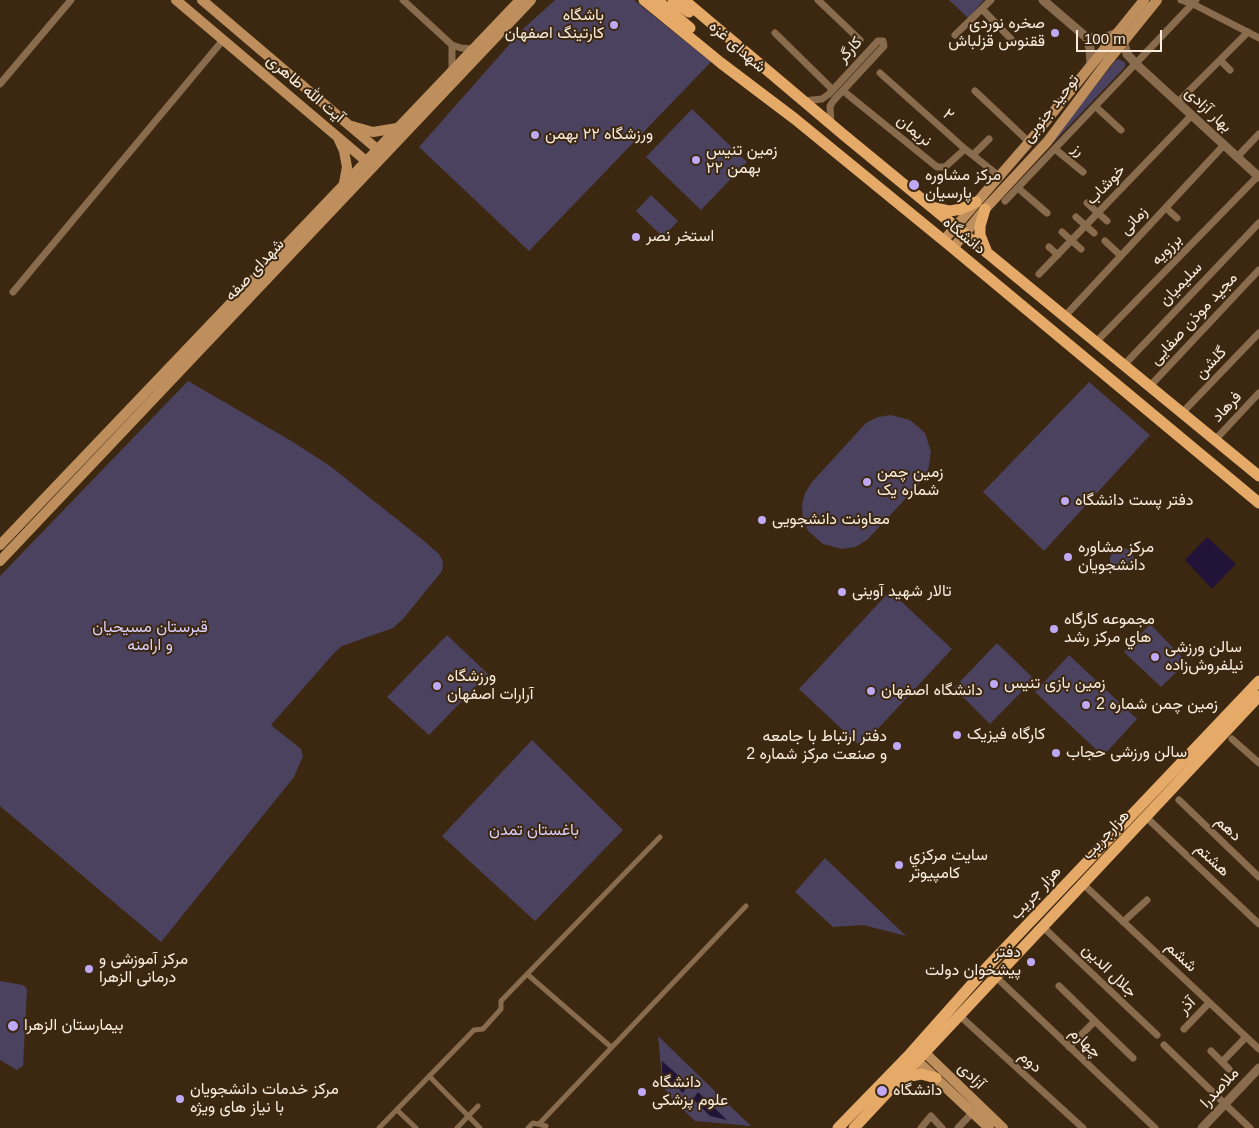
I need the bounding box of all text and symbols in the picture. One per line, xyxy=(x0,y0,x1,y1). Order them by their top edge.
place label: باشگاه کارتینگ اصفهان xyxy=(505,6,604,44)
place label: صخره نوردی ققنوس قزلباش xyxy=(948,14,1045,52)
street label: شهدای غزه xyxy=(705,17,769,77)
marker: باشگاه کارتینگ اصفهان xyxy=(608,19,620,31)
scale bar xyxy=(1079,20,1165,52)
marker: صخره نوردی ققنوس قزلباش xyxy=(1049,27,1061,39)
text: 100 m xyxy=(1084,30,1126,47)
street label: کارگر xyxy=(833,33,867,67)
street label: آیت الله طاهری xyxy=(262,51,348,127)
street label: توحید جنوبی xyxy=(1018,71,1084,147)
street label: بهار آزادی xyxy=(1180,83,1236,137)
street label: ۲ xyxy=(938,105,958,125)
street label: نریمان xyxy=(892,111,936,151)
place label: ورزشگاه ۲۲ بهمن xyxy=(545,125,653,145)
marker: ورزشگاه ۲۲ بهمن xyxy=(529,129,541,141)
street label: رز xyxy=(1068,139,1088,161)
place label: زمین تنیس ۲۲ بهمن xyxy=(706,141,777,179)
marker: زمین تنیس ۲۲ بهمن xyxy=(690,154,702,166)
street label: خوشاب xyxy=(1082,161,1130,209)
place label: مرکز مشاوره پارسیان xyxy=(925,166,1001,204)
marker: مرکز مشاوره پارسیان xyxy=(907,178,921,192)
street label: زمانی xyxy=(1116,203,1152,239)
street label: دانشگاه xyxy=(939,213,989,259)
place label: استخر نصر xyxy=(646,227,714,247)
street label: برزویه xyxy=(1147,230,1187,270)
marker: استخر نصر xyxy=(630,231,642,243)
street label: شهدای صفه xyxy=(221,235,289,305)
street label: سلیمیان xyxy=(1156,258,1206,310)
street label: مجید موذن صفایی xyxy=(1146,269,1242,369)
street label: گلشن xyxy=(1191,343,1231,383)
street label: فرهاد xyxy=(1208,388,1246,426)
place label: زمین چمن شماره یک xyxy=(877,463,944,501)
marker: زمین چمن شماره یک xyxy=(861,476,873,488)
place label: دفتر پست دانشگاه xyxy=(1075,491,1193,511)
marker: دفتر پست دانشگاه xyxy=(1059,495,1071,507)
place label: معاونت دانشجویی xyxy=(772,510,890,530)
marker: معاونت دانشجویی xyxy=(756,514,768,526)
place label: مرکز مشاوره دانشجویان xyxy=(1078,538,1154,576)
marker: مرکز مشاوره دانشجویان xyxy=(1062,551,1074,563)
place label: تالار شهید آوینی xyxy=(852,582,951,602)
marker: تالار شهید آوینی xyxy=(836,586,848,598)
place label: مجموعه کارگاه هاي مرکز رشد xyxy=(1064,610,1155,648)
park label: قبرستان مسیحیان و ارامنه xyxy=(92,618,208,656)
marker: مجموعه کارگاه هاي مرکز رشد xyxy=(1048,623,1060,635)
place label: سالن ورزشی نیلفروش‌زاده xyxy=(1165,638,1244,676)
marker: سالن ورزشی نیلفروش‌زاده xyxy=(1149,651,1161,663)
place label: ورزشگاه آرارات اصفهان xyxy=(447,667,533,705)
place label: زمین بازی تنیس xyxy=(1004,674,1105,694)
marker: زمین بازی تنیس xyxy=(988,678,1000,690)
marker: ورزشگاه آرارات اصفهان xyxy=(431,680,443,692)
place label: دانشگاه اصفهان xyxy=(881,681,983,701)
marker: دانشگاه اصفهان xyxy=(865,685,877,697)
place label: زمین چمن شماره 2 xyxy=(1096,695,1218,715)
marker: زمین چمن شماره 2 xyxy=(1080,699,1092,711)
place label: کارگاه فیزیک xyxy=(967,725,1045,745)
place label: دفتر ارتباط با جامعه و صنعت مرکز شماره 2 xyxy=(746,727,887,765)
marker: کارگاه فیزیک xyxy=(951,729,963,741)
marker: دفتر ارتباط با جامعه و صنعت مرکز شماره 2 xyxy=(891,740,903,752)
place label: سالن ورزشی حجاب xyxy=(1066,743,1187,763)
marker: سالن ورزشی حجاب xyxy=(1050,747,1062,759)
street label: هزارجریب xyxy=(1078,806,1134,864)
street label: دهم xyxy=(1211,812,1245,846)
park label: باغستان تمدن xyxy=(489,821,579,841)
street label: هشتم xyxy=(1191,839,1233,881)
place label: سايت مرکزي کامپيوتر xyxy=(909,846,988,884)
marker: سايت مرکزي کامپيوتر xyxy=(893,859,905,871)
street label: هزار جریب xyxy=(1006,862,1066,924)
street label: ششم xyxy=(1161,938,1201,976)
street label: جلال الدین xyxy=(1078,940,1140,1002)
place label: دفتر پیشخوان دولت xyxy=(925,943,1021,981)
place label: مرکز آموزشی و درمانی الزهرا xyxy=(99,950,188,988)
marker: دفتر پیشخوان دولت xyxy=(1025,956,1037,968)
marker: مرکز آموزشی و درمانی الزهرا xyxy=(83,963,95,975)
street label: آذر xyxy=(1174,993,1200,1019)
place label: بیمارستان الزهرا xyxy=(24,1016,123,1036)
marker: بیمارستان الزهرا xyxy=(6,1019,20,1033)
street label: چهارم xyxy=(1065,1023,1105,1063)
street label: دوم xyxy=(1015,1047,1045,1077)
street label: آزادی xyxy=(953,1058,989,1094)
street label: ملاصدرا xyxy=(1197,1064,1243,1112)
place label: دانشگاه علوم پزشکی xyxy=(652,1073,728,1111)
place label: مرکز خدمات دانشجویان با نیاز های ویژه xyxy=(190,1080,339,1118)
place label: دانشگاه xyxy=(893,1081,942,1101)
marker: دانشگاه xyxy=(875,1084,889,1098)
marker: دانشگاه علوم پزشکی xyxy=(636,1086,648,1098)
marker: مرکز خدمات دانشجویان با نیاز های ویژه xyxy=(174,1093,186,1105)

